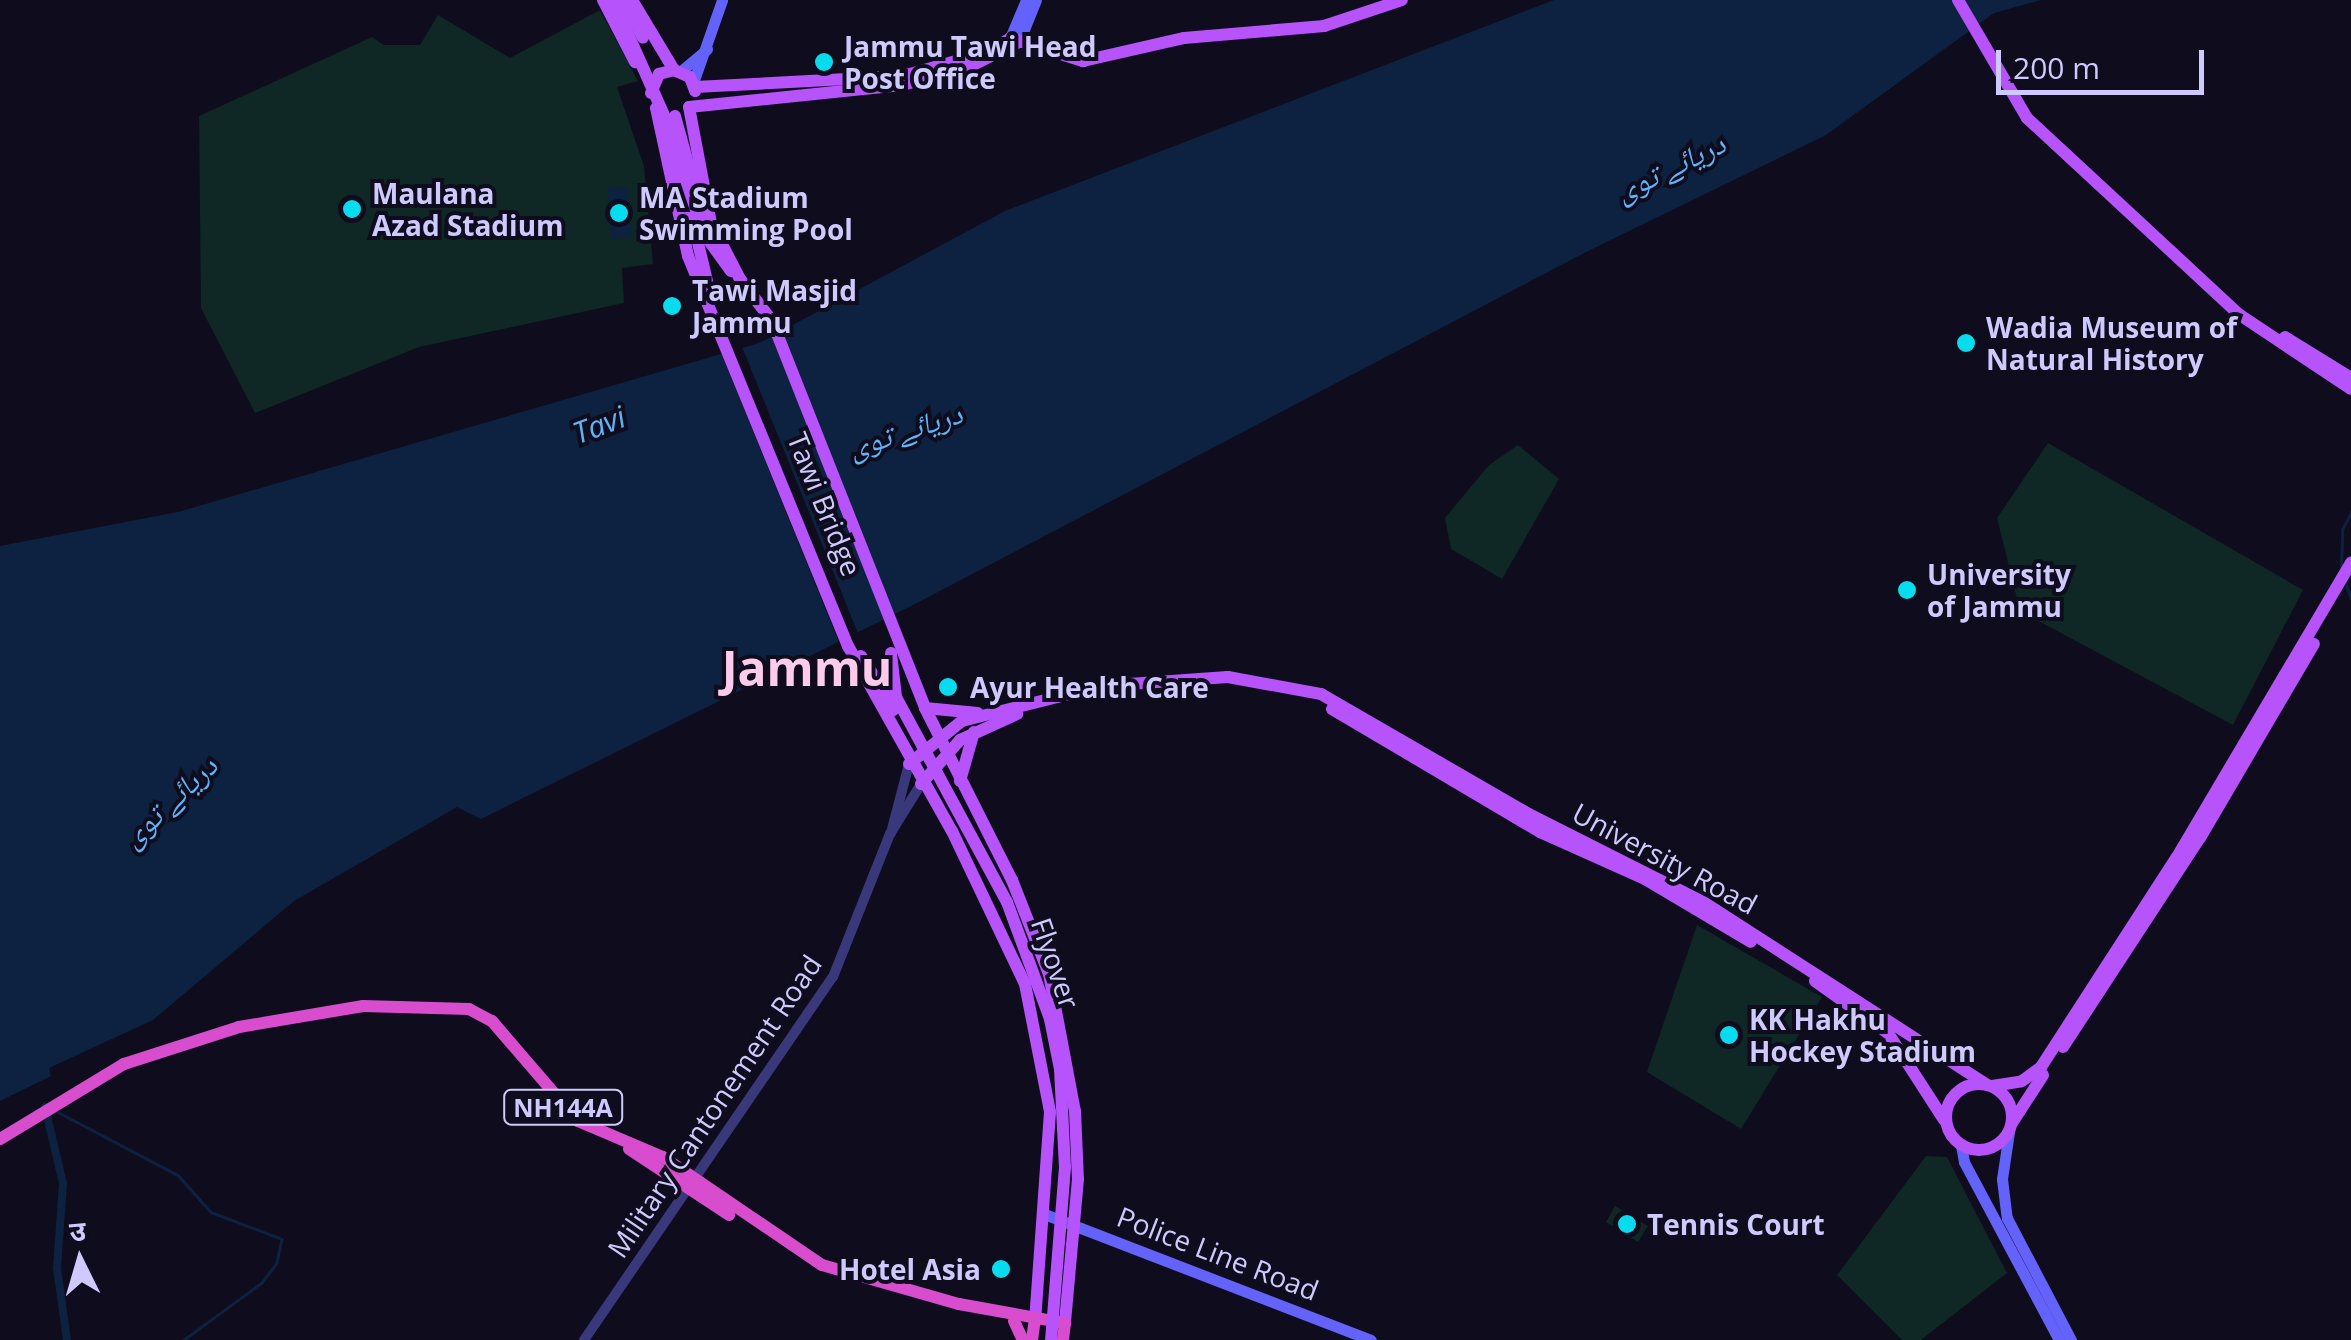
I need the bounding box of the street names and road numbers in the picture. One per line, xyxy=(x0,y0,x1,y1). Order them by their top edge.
street label: Tawi Bridge xyxy=(781,427,869,581)
street label: University Road xyxy=(1567,795,1763,921)
street label: Flyover xyxy=(1025,913,1087,1013)
street label: Military Cantonement Road xyxy=(600,948,828,1264)
road number: NH144A xyxy=(503,1087,623,1127)
street label: Police Line Road xyxy=(1113,1199,1323,1307)

